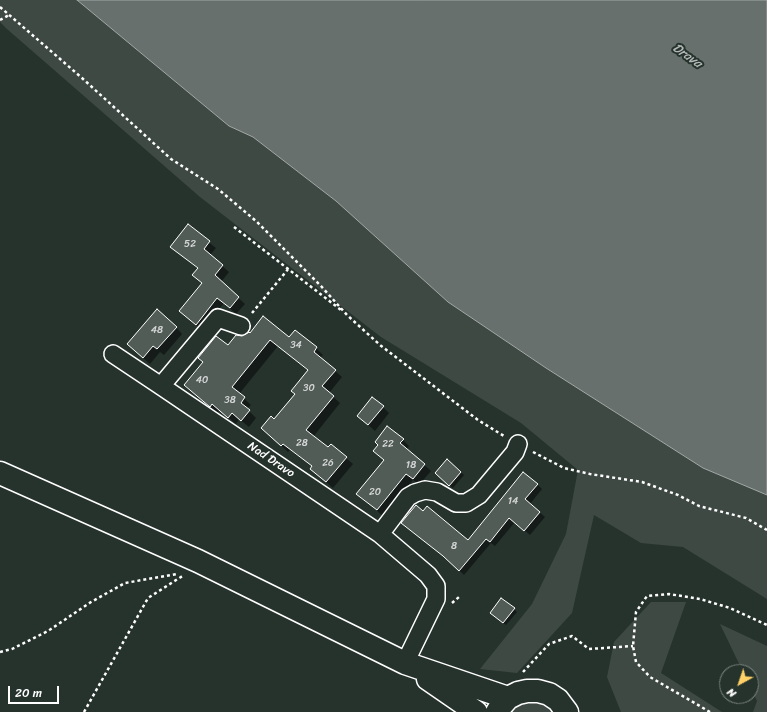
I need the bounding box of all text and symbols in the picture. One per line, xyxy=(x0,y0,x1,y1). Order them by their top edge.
water label: Drava xyxy=(669,40,705,72)
house number: 52 xyxy=(184,238,196,250)
house number: 48 xyxy=(151,324,163,336)
house number: 34 xyxy=(290,339,302,351)
house number: 40 xyxy=(196,374,208,386)
house number: 30 xyxy=(303,382,315,394)
house number: 38 xyxy=(224,394,236,406)
house number: 28 xyxy=(296,437,308,449)
house number: 22 xyxy=(382,438,394,450)
street label: Nad Dravo xyxy=(245,439,297,481)
house number: 26 xyxy=(322,457,334,469)
house number: 18 xyxy=(406,459,416,471)
house number: 20 xyxy=(369,486,381,498)
house number: 14 xyxy=(508,495,518,507)
house number: 8 xyxy=(451,540,457,552)
north arrow xyxy=(719,664,759,704)
scale bar xyxy=(10,678,61,704)
text: 20 m xyxy=(15,682,42,704)
text: N xyxy=(723,683,741,703)

